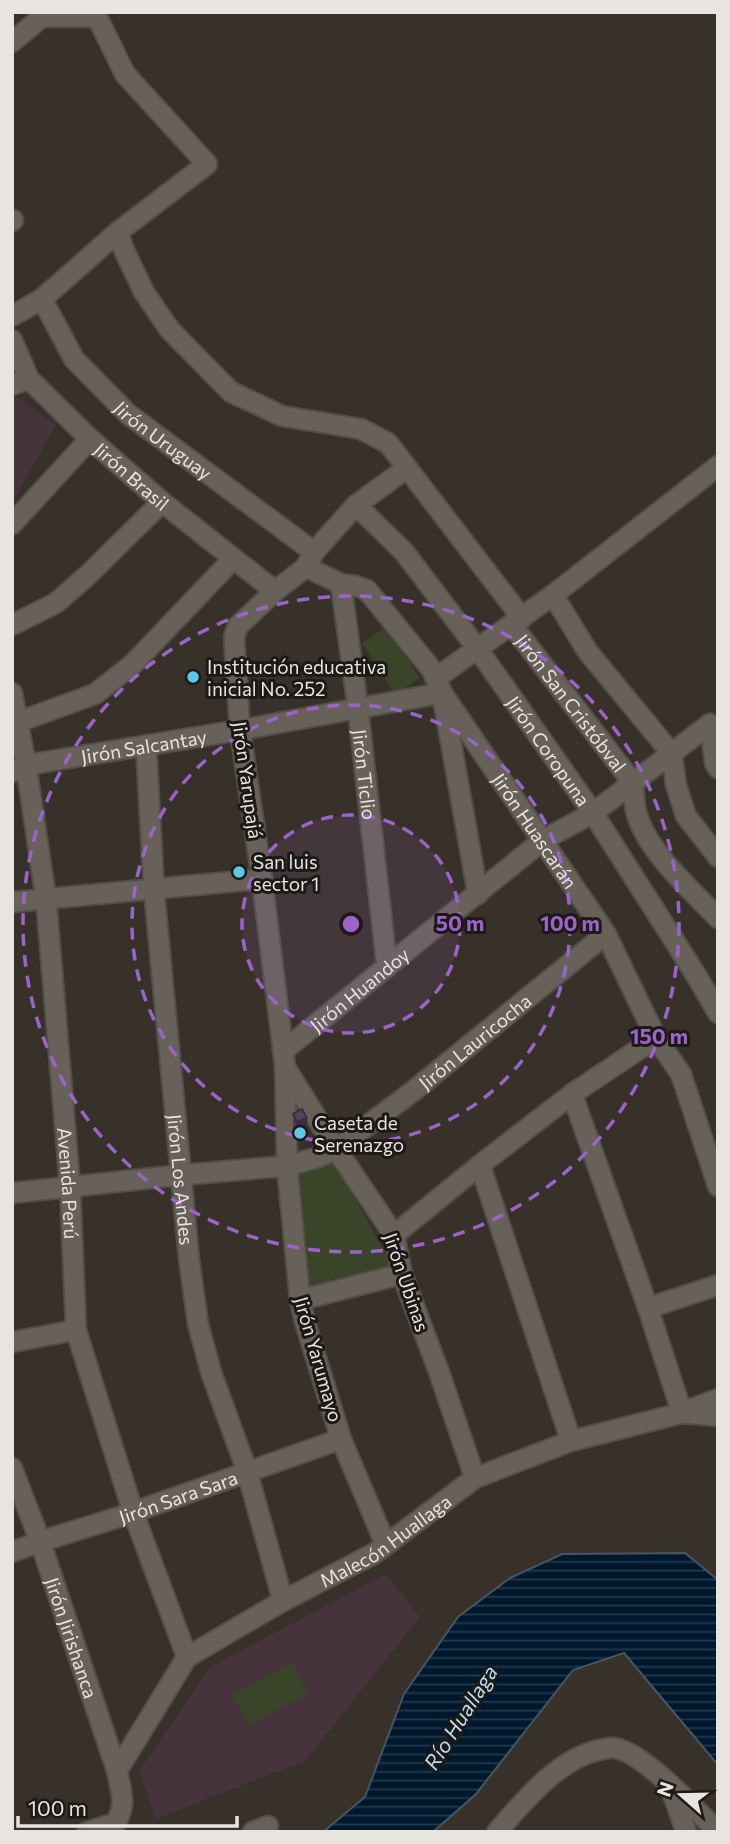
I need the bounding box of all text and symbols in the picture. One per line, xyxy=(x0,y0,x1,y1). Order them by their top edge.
street label: Jirón Uruguay xyxy=(110,396,217,484)
street label: Jirón Brasil xyxy=(90,437,174,515)
street label: Jirón San Cristóbval xyxy=(511,629,632,776)
place label: Institución educativa inicial No. 252 xyxy=(207,655,386,700)
marker: Institución educativa inicial No. 252 xyxy=(185,669,201,685)
street label: Jirón Coropuna xyxy=(502,691,596,810)
street label: Jirón Yarupajá xyxy=(228,720,268,840)
street label: Jirón Salcantay xyxy=(79,724,209,767)
street label: Jirón Ticlio xyxy=(349,728,382,821)
street label: Jirón Huascarán xyxy=(488,768,583,892)
place label: San luis sector 1 xyxy=(253,850,319,895)
marker: San luis sector 1 xyxy=(231,864,247,880)
text: 50 m xyxy=(436,910,484,935)
text: 100 m xyxy=(540,910,600,935)
centre of rings xyxy=(339,912,363,936)
street label: Jirón Huandoy xyxy=(305,942,413,1036)
street label: Jirón Lauricocha xyxy=(414,988,535,1094)
text: 150 m xyxy=(630,1023,688,1048)
place label: Caseta de Serenazgo xyxy=(314,1111,404,1156)
street label: Jirón Los Andes xyxy=(164,1113,199,1246)
marker: Caseta de Serenazgo xyxy=(292,1125,308,1141)
street label: Avenida Perú xyxy=(54,1126,84,1240)
street label: Jirón Ubinas xyxy=(379,1230,435,1334)
street label: Jirón Yarumayo xyxy=(290,1294,348,1424)
street label: Jirón Sara Sara xyxy=(116,1465,240,1528)
street label: Malecón Huallaga xyxy=(316,1489,455,1591)
street label: Jirón Jirishanca xyxy=(41,1574,103,1701)
water label: Río Huallaga xyxy=(418,1660,502,1774)
north arrow xyxy=(646,1760,716,1830)
text: N xyxy=(651,1778,678,1800)
scale bar xyxy=(18,1784,236,1828)
text: 100 m xyxy=(28,1795,87,1820)

